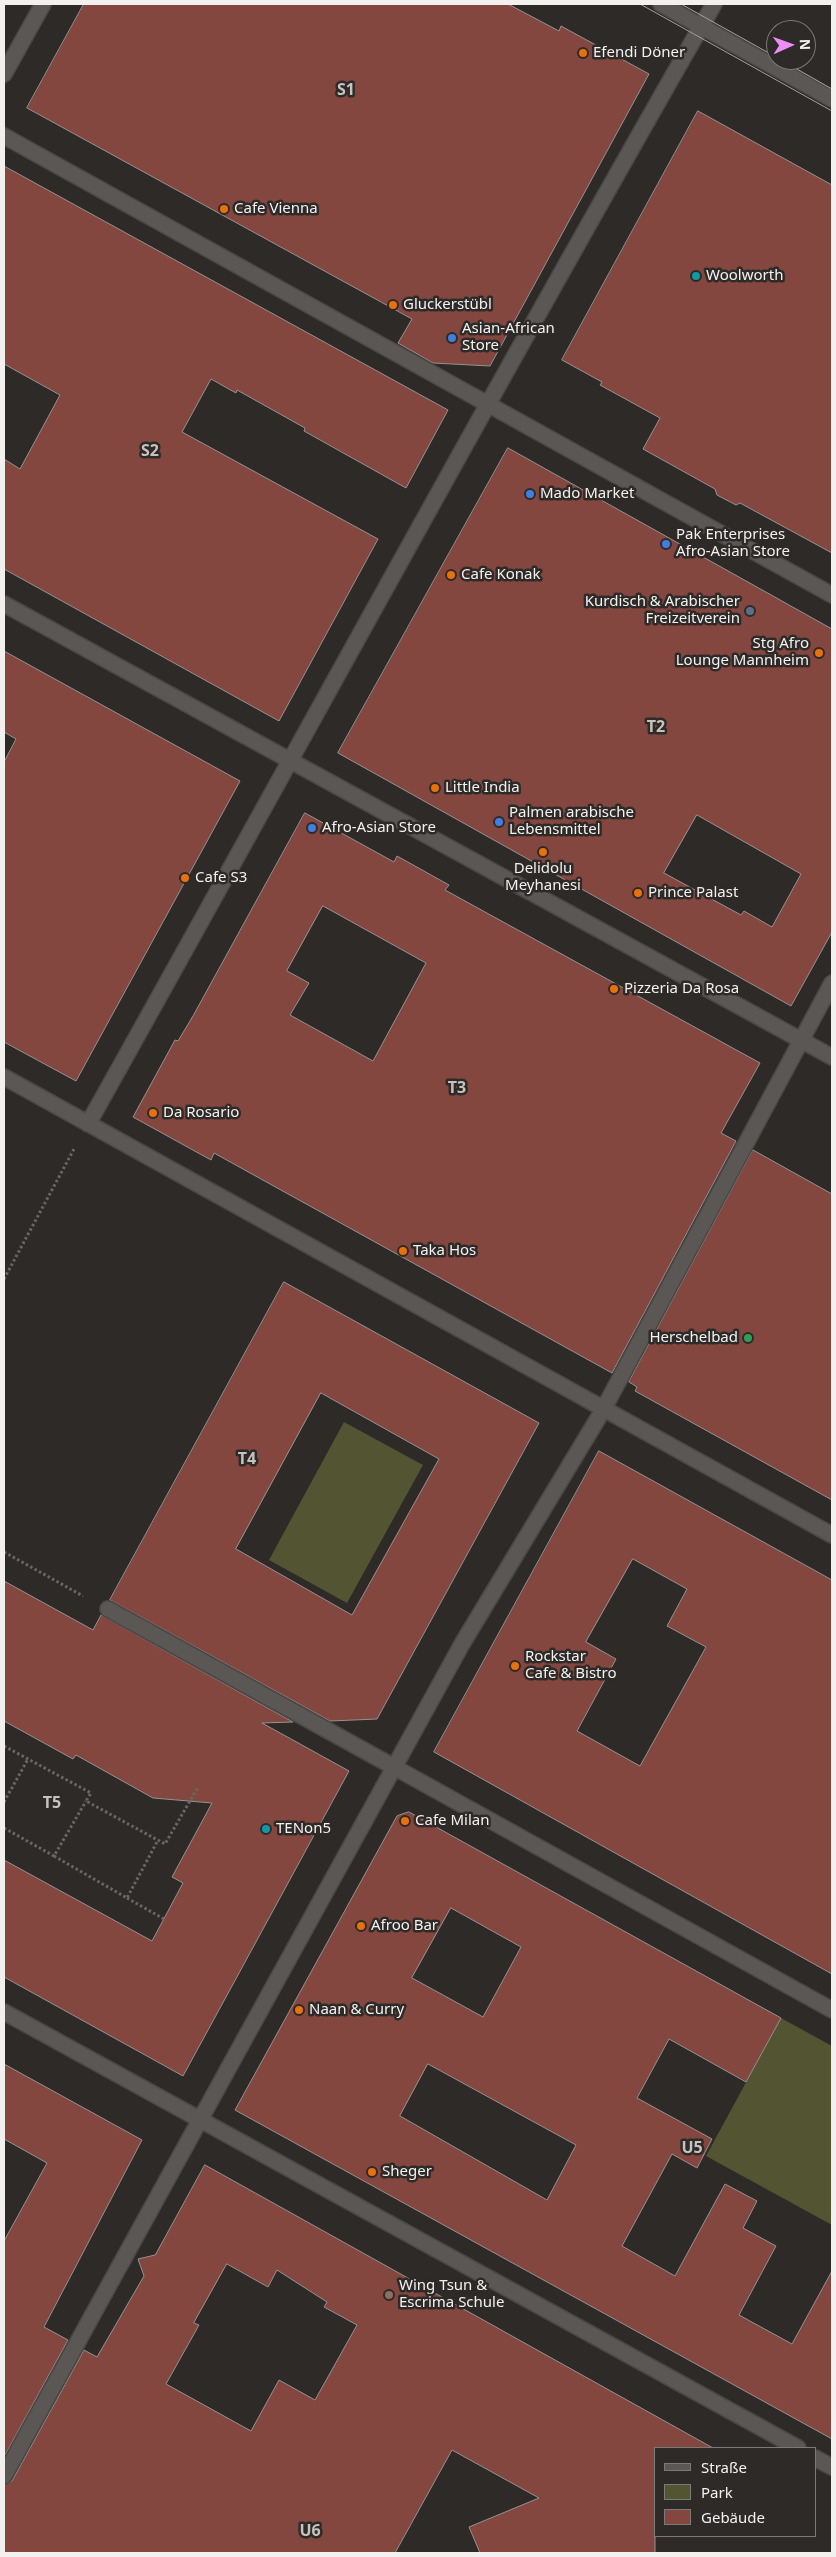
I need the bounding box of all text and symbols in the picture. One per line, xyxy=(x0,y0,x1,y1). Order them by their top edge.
north arrow xyxy=(766,20,816,70)
text: N xyxy=(796,38,815,51)
place label: Efendi Döner xyxy=(593,44,685,62)
marker: Efendi Döner xyxy=(577,47,589,59)
district label: S1 xyxy=(337,80,355,100)
place label: Cafe Vienna xyxy=(234,200,318,218)
marker: Cafe Vienna xyxy=(218,203,230,215)
place label: Woolworth xyxy=(706,267,783,285)
marker: Woolworth xyxy=(690,270,702,282)
place label: Gluckerstübl xyxy=(403,296,492,314)
marker: Gluckerstübl xyxy=(387,299,399,311)
place label: Asian-African Store xyxy=(462,320,555,355)
marker: Asian-African Store xyxy=(446,332,458,344)
district label: S2 xyxy=(141,441,159,461)
place label: Mado Market xyxy=(540,485,634,503)
marker: Mado Market xyxy=(524,488,536,500)
place label: Pak Enterprises Afro-Asian Store xyxy=(676,526,790,561)
marker: Pak Enterprises Afro-Asian Store xyxy=(660,538,672,550)
place label: Cafe Konak xyxy=(461,566,540,584)
marker: Cafe Konak xyxy=(445,569,457,581)
place label: Kurdisch & Arabischer Freizeitverein xyxy=(585,593,740,628)
marker: Kurdisch & Arabischer Freizeitverein xyxy=(744,605,756,617)
place label: Stg Afro Lounge Mannheim xyxy=(676,635,809,670)
marker: Stg Afro Lounge Mannheim xyxy=(813,647,825,659)
district label: T2 xyxy=(647,717,665,737)
place label: Little India xyxy=(445,779,520,797)
marker: Little India xyxy=(429,782,441,794)
place label: Palmen arabische Lebensmittel xyxy=(509,804,634,839)
marker: Palmen arabische Lebensmittel xyxy=(493,816,505,828)
place label: Afro-Asian Store xyxy=(322,819,436,837)
marker: Afro-Asian Store xyxy=(306,822,318,834)
marker: Delidolu Meyhanesi xyxy=(537,846,549,858)
place label: Delidolu Meyhanesi xyxy=(505,860,581,895)
place label: Cafe S3 xyxy=(195,869,247,887)
marker: Cafe S3 xyxy=(179,872,191,884)
place label: Prince Palast xyxy=(648,884,738,902)
marker: Prince Palast xyxy=(632,887,644,899)
place label: Pizzeria Da Rosa xyxy=(624,980,739,998)
marker: Pizzeria Da Rosa xyxy=(608,983,620,995)
district label: T3 xyxy=(448,1078,466,1098)
place label: Da Rosario xyxy=(163,1104,239,1122)
marker: Da Rosario xyxy=(147,1107,159,1119)
place label: Taka Hos xyxy=(413,1242,476,1260)
marker: Taka Hos xyxy=(397,1245,409,1257)
place label: Herschelbad xyxy=(649,1329,738,1347)
marker: Herschelbad xyxy=(742,1332,754,1344)
district label: T4 xyxy=(238,1449,256,1469)
place label: Rockstar Cafe & Bistro xyxy=(525,1648,616,1683)
marker: Rockstar Cafe & Bistro xyxy=(509,1660,521,1672)
district label: T5 xyxy=(43,1793,61,1813)
place label: Cafe Milan xyxy=(415,1812,489,1830)
marker: Cafe Milan xyxy=(399,1815,411,1827)
place label: TENon5 xyxy=(276,1820,331,1838)
marker: TENon5 xyxy=(260,1823,272,1835)
place label: Afroo Bar xyxy=(371,1917,438,1935)
marker: Afroo Bar xyxy=(355,1920,367,1932)
place label: Naan & Curry xyxy=(309,2001,404,2019)
marker: Naan & Curry xyxy=(293,2004,305,2016)
district label: U5 xyxy=(681,2138,703,2158)
place label: Sheger xyxy=(382,2163,432,2181)
marker: Sheger xyxy=(366,2166,378,2178)
place label: Wing Tsun & Escrima Schule xyxy=(399,2277,504,2312)
marker: Wing Tsun & Escrima Schule xyxy=(383,2289,395,2301)
legend xyxy=(654,2447,816,2537)
text: Straße xyxy=(701,2457,747,2477)
text: Park xyxy=(701,2482,733,2502)
text: Gebäude xyxy=(701,2507,765,2527)
district label: U6 xyxy=(299,2521,321,2541)

